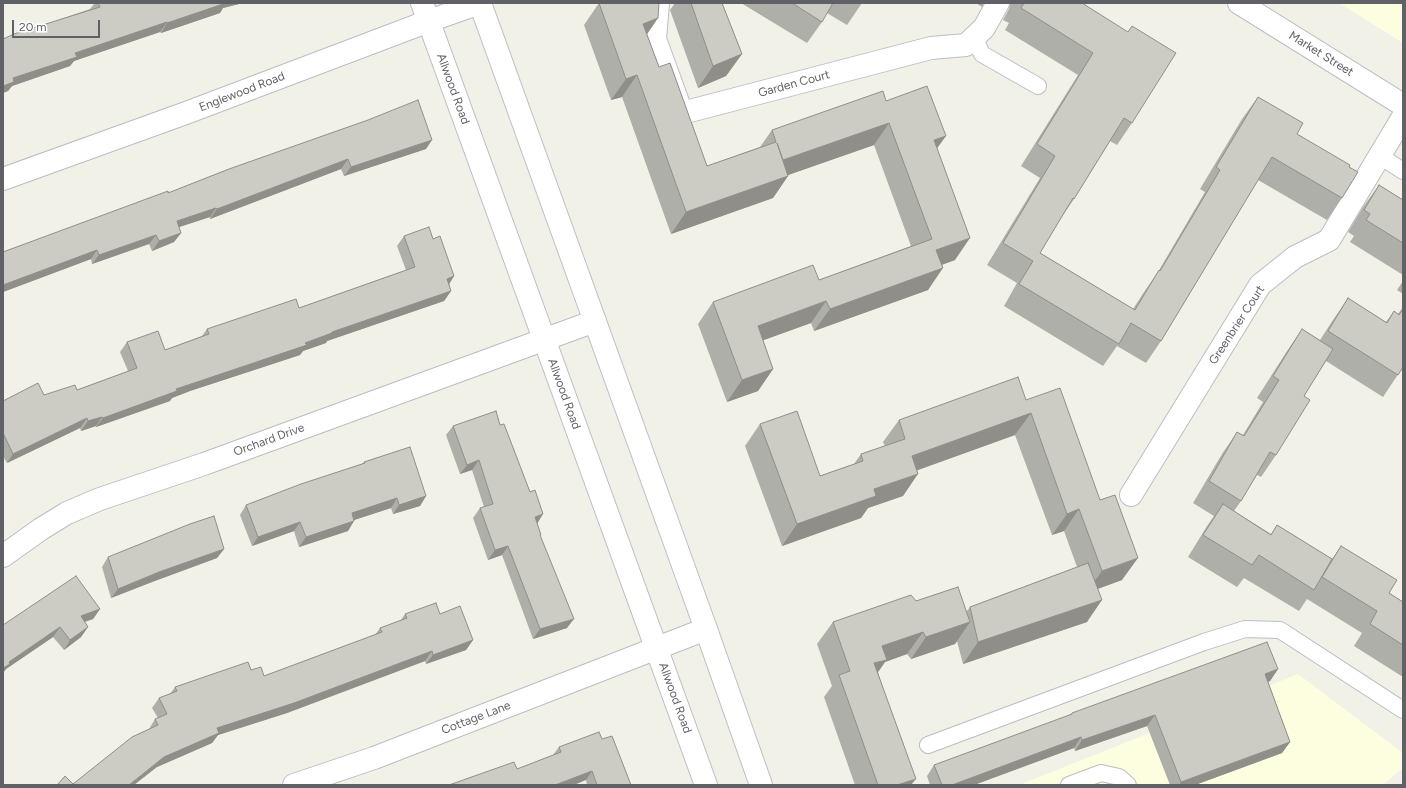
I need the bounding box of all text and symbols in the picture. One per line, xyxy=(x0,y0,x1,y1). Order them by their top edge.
scale bar xyxy=(14,12,102,38)
text: 20 m xyxy=(19,20,47,34)
street label: Market Street xyxy=(1286,28,1356,80)
street label: Allwood Road xyxy=(434,52,472,126)
street label: Garden Court xyxy=(757,68,831,100)
street label: Englewood Road xyxy=(197,69,287,115)
street label: Greenbrier Court xyxy=(1206,283,1268,367)
street label: Allwood Road xyxy=(545,357,583,431)
street label: Orchard Drive xyxy=(232,420,306,460)
street label: Allwood Road xyxy=(656,661,694,735)
street label: Cottage Lane xyxy=(439,698,513,738)

